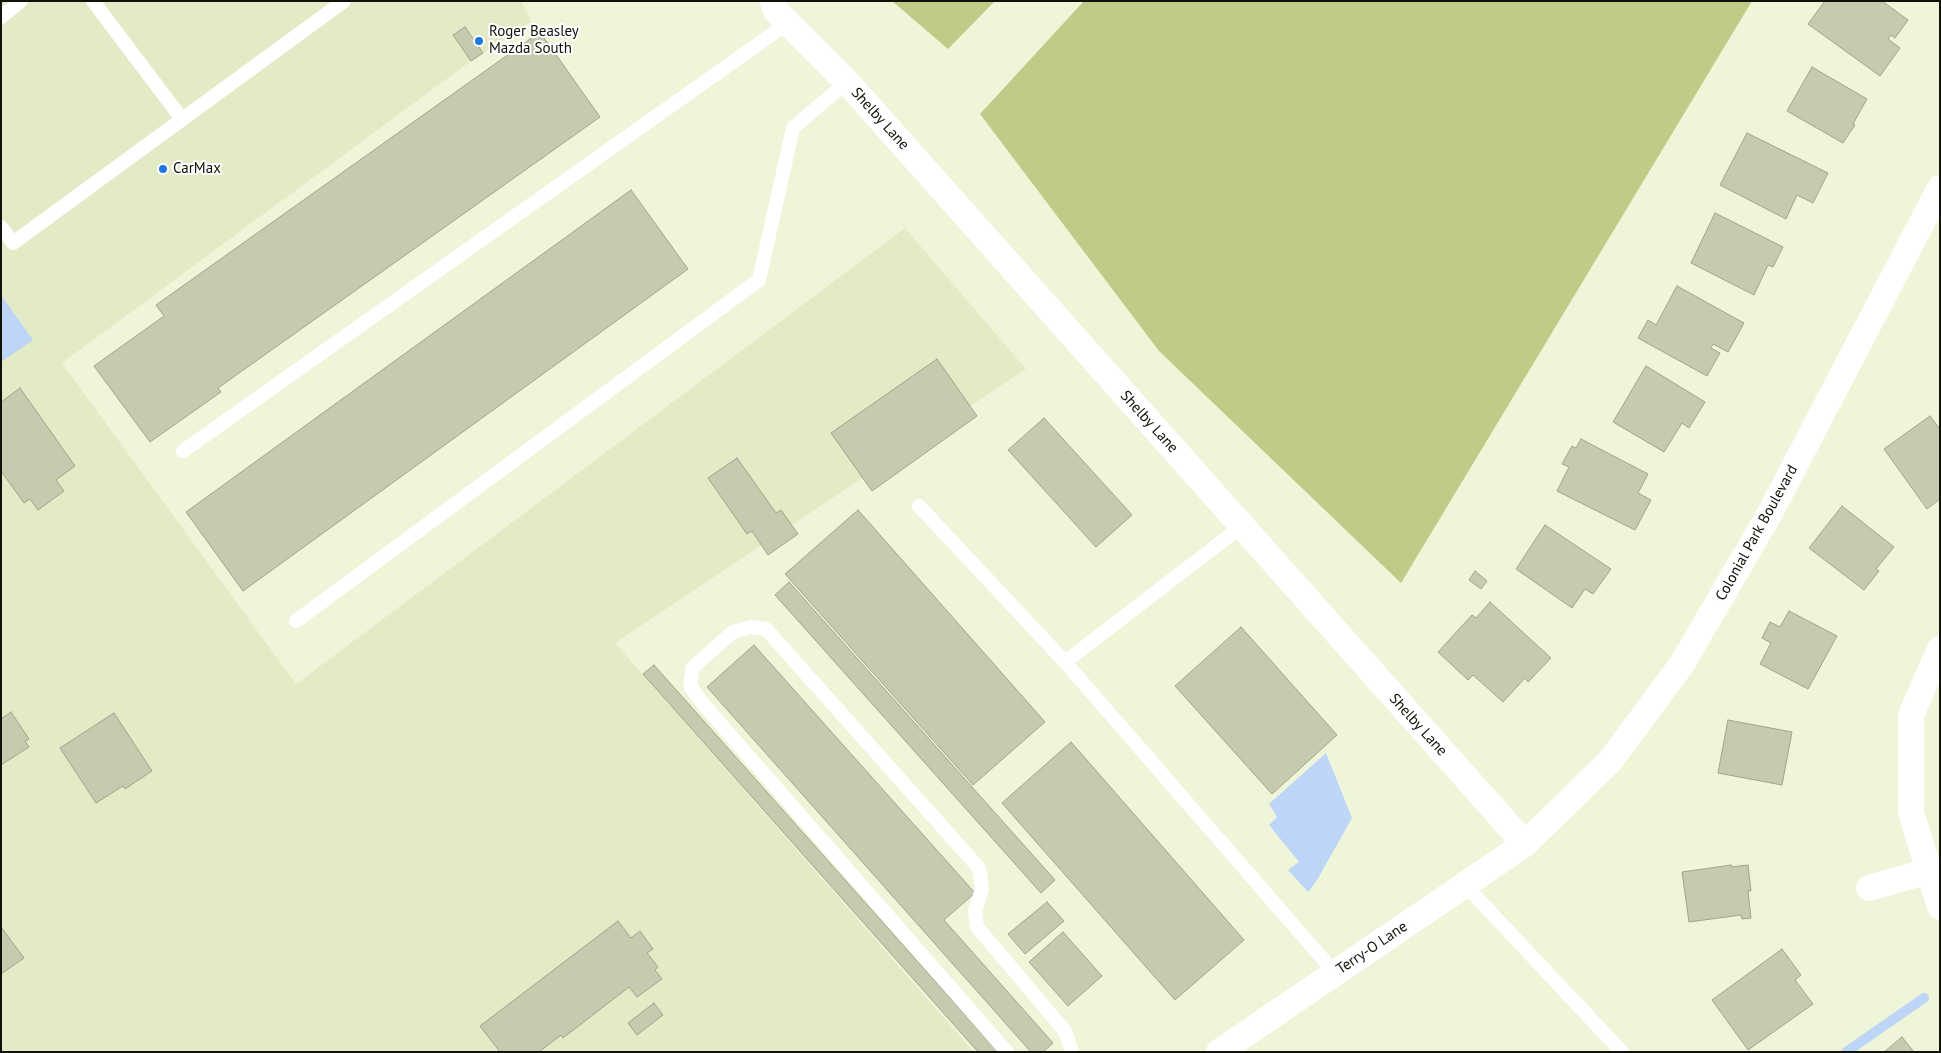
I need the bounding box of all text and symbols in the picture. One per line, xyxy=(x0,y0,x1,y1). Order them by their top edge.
place label: Roger Beasley Mazda South xyxy=(489,23,579,58)
marker: Roger Beasley Mazda South xyxy=(473,35,485,47)
street label: Shelby Lane xyxy=(847,84,913,154)
place label: CarMax xyxy=(173,160,221,178)
marker: CarMax xyxy=(157,163,169,175)
street label: Shelby Lane xyxy=(1116,387,1182,457)
street label: Colonial Park Boulevard xyxy=(1712,462,1802,604)
street label: Shelby Lane xyxy=(1385,690,1451,760)
street label: Terry-O Lane xyxy=(1333,918,1411,978)

